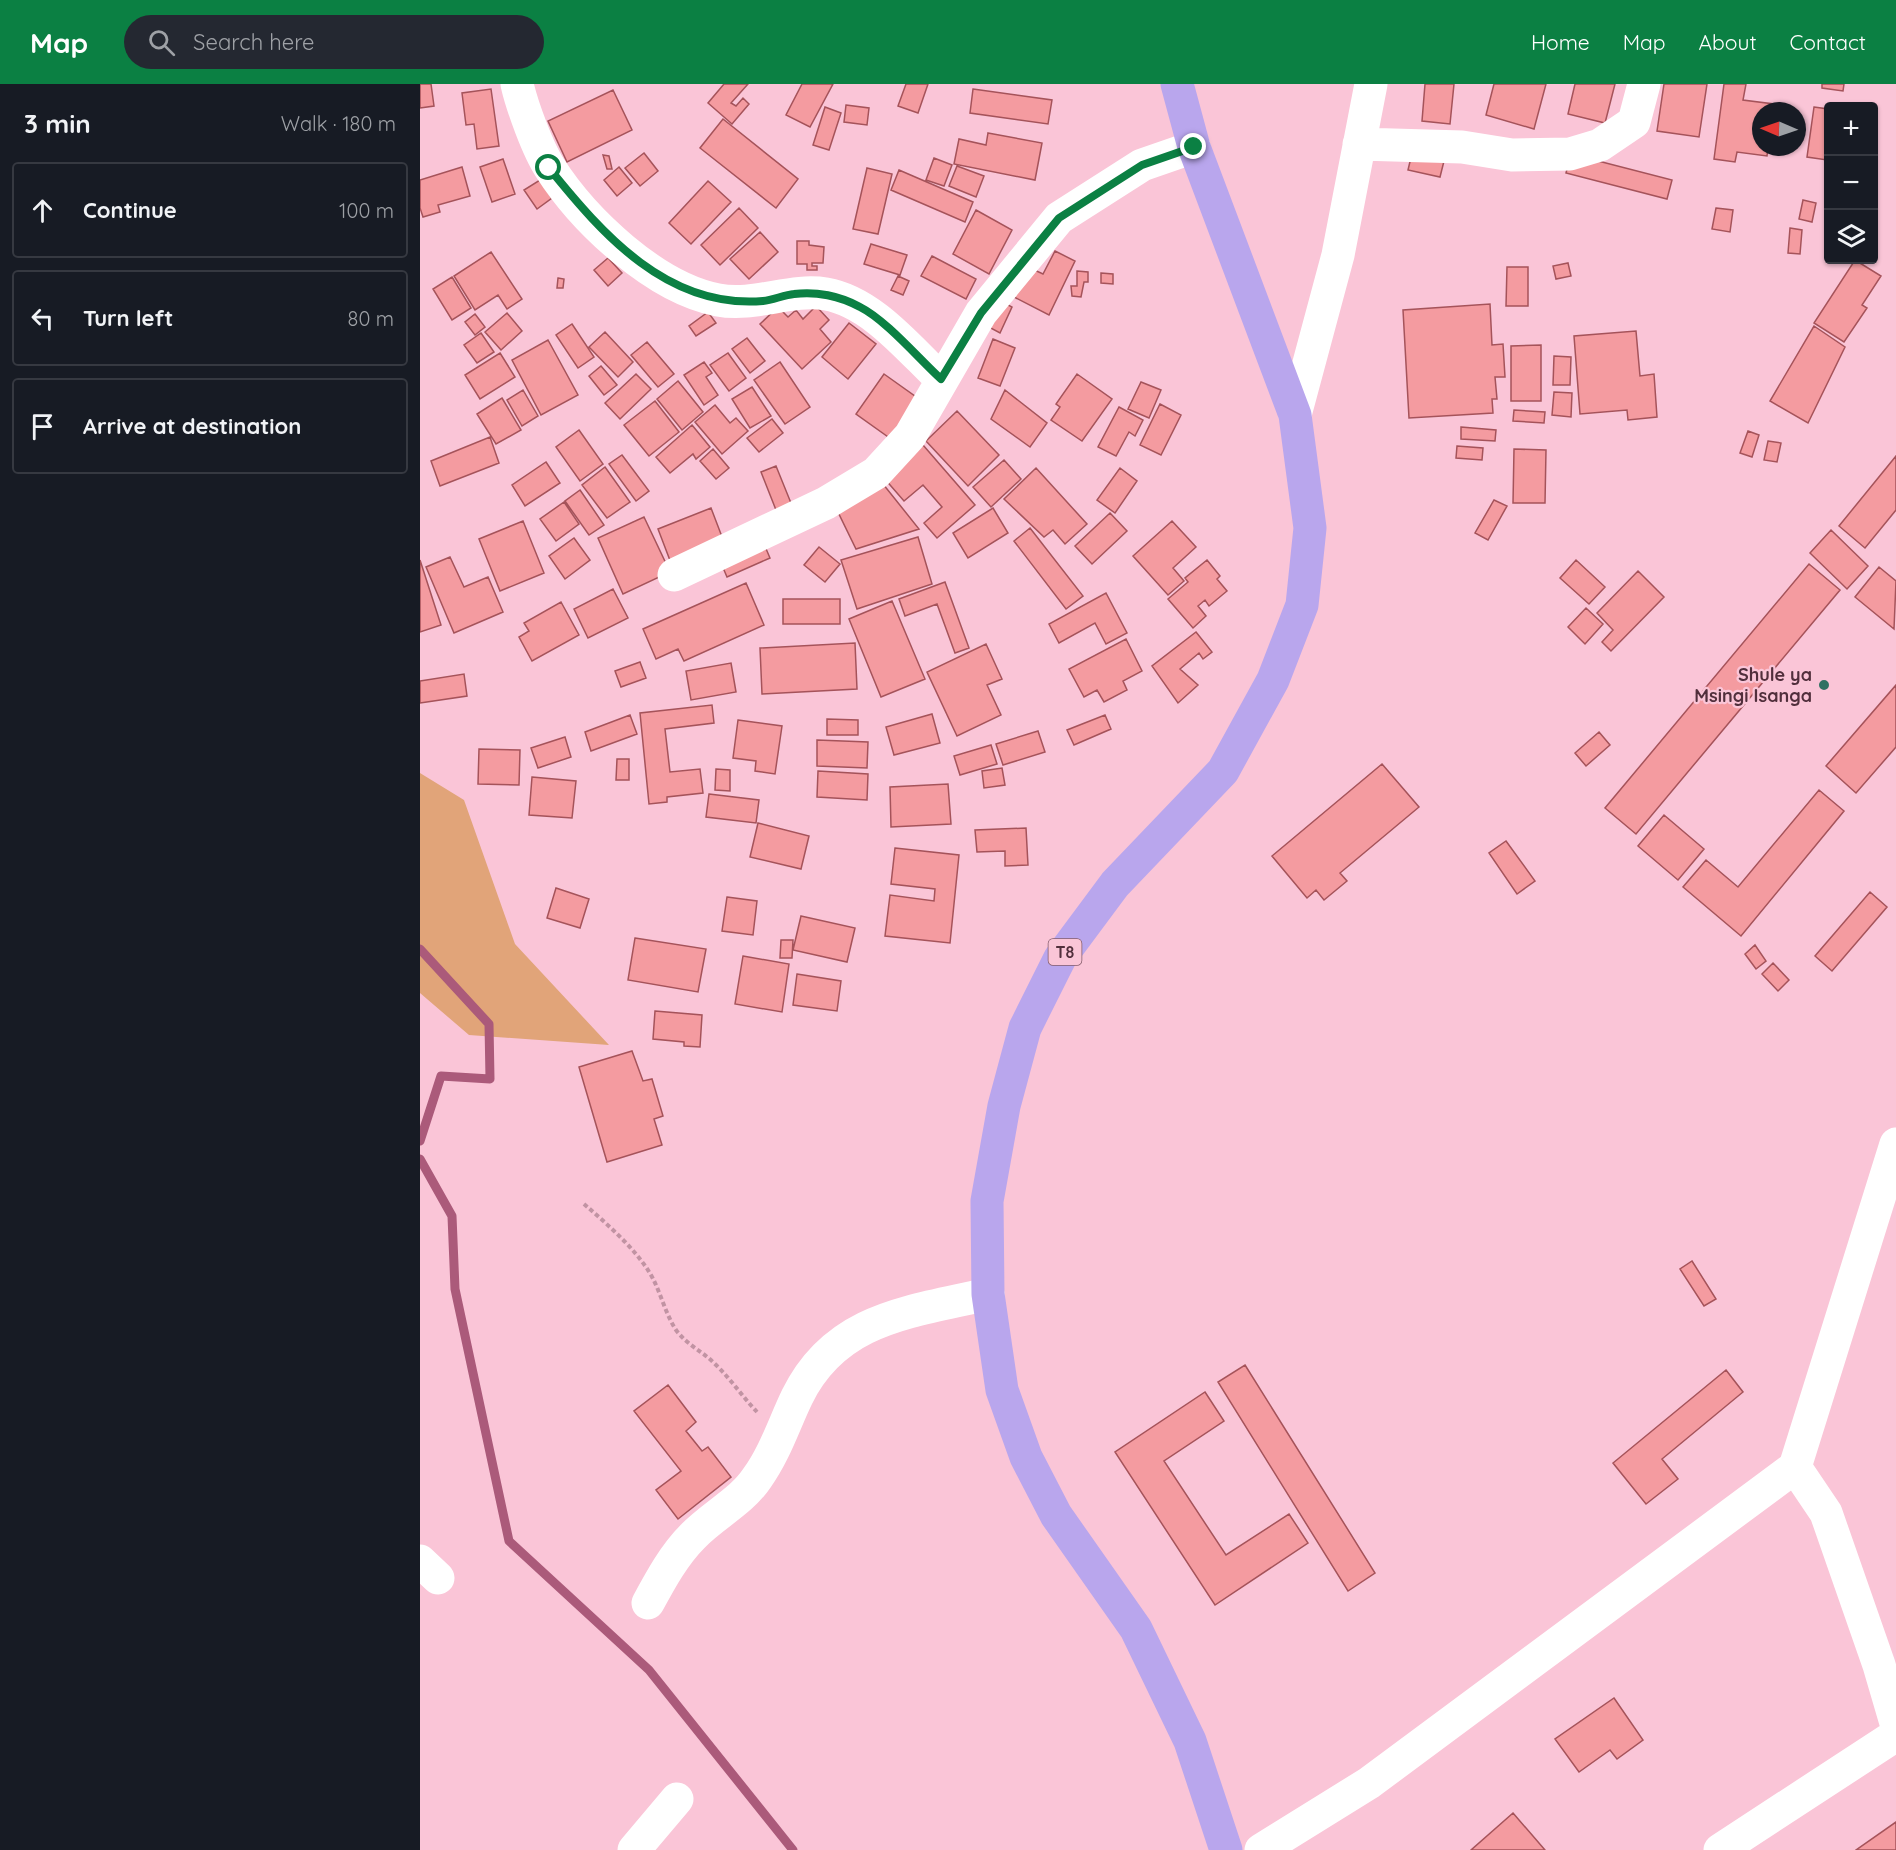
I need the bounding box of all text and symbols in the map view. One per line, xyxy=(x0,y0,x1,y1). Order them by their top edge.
search box xyxy=(124,15,544,69)
text: Map xyxy=(30,25,88,60)
icon: search xyxy=(145,26,178,59)
text: Search here xyxy=(193,28,315,56)
text: Home xyxy=(1531,29,1590,55)
text: Map xyxy=(1623,29,1666,55)
text: About xyxy=(1699,29,1757,55)
text: Contact xyxy=(1790,29,1866,55)
north arrow xyxy=(1752,102,1806,156)
map controls xyxy=(1824,102,1878,264)
button: + xyxy=(1824,102,1878,156)
text: 3 min xyxy=(24,107,91,140)
text: Walk · 180 m xyxy=(281,111,396,136)
route end xyxy=(1180,133,1206,159)
route start xyxy=(535,154,561,180)
button: − xyxy=(1824,156,1878,210)
icon: ahead xyxy=(26,194,59,227)
text: Continue xyxy=(83,196,177,224)
text: 100 m xyxy=(339,198,394,223)
button: layers xyxy=(1824,210,1878,264)
icon: left xyxy=(26,302,59,335)
text: Turn left xyxy=(83,304,173,332)
text: 80 m xyxy=(348,306,394,331)
icon: arrive xyxy=(26,410,59,443)
text: Arrive at destination xyxy=(83,412,301,440)
place label: Shule ya Msingi Isanga xyxy=(1694,663,1812,707)
marker: Shule ya Msingi Isanga xyxy=(1817,678,1831,692)
road number: T8 xyxy=(1048,939,1082,965)

